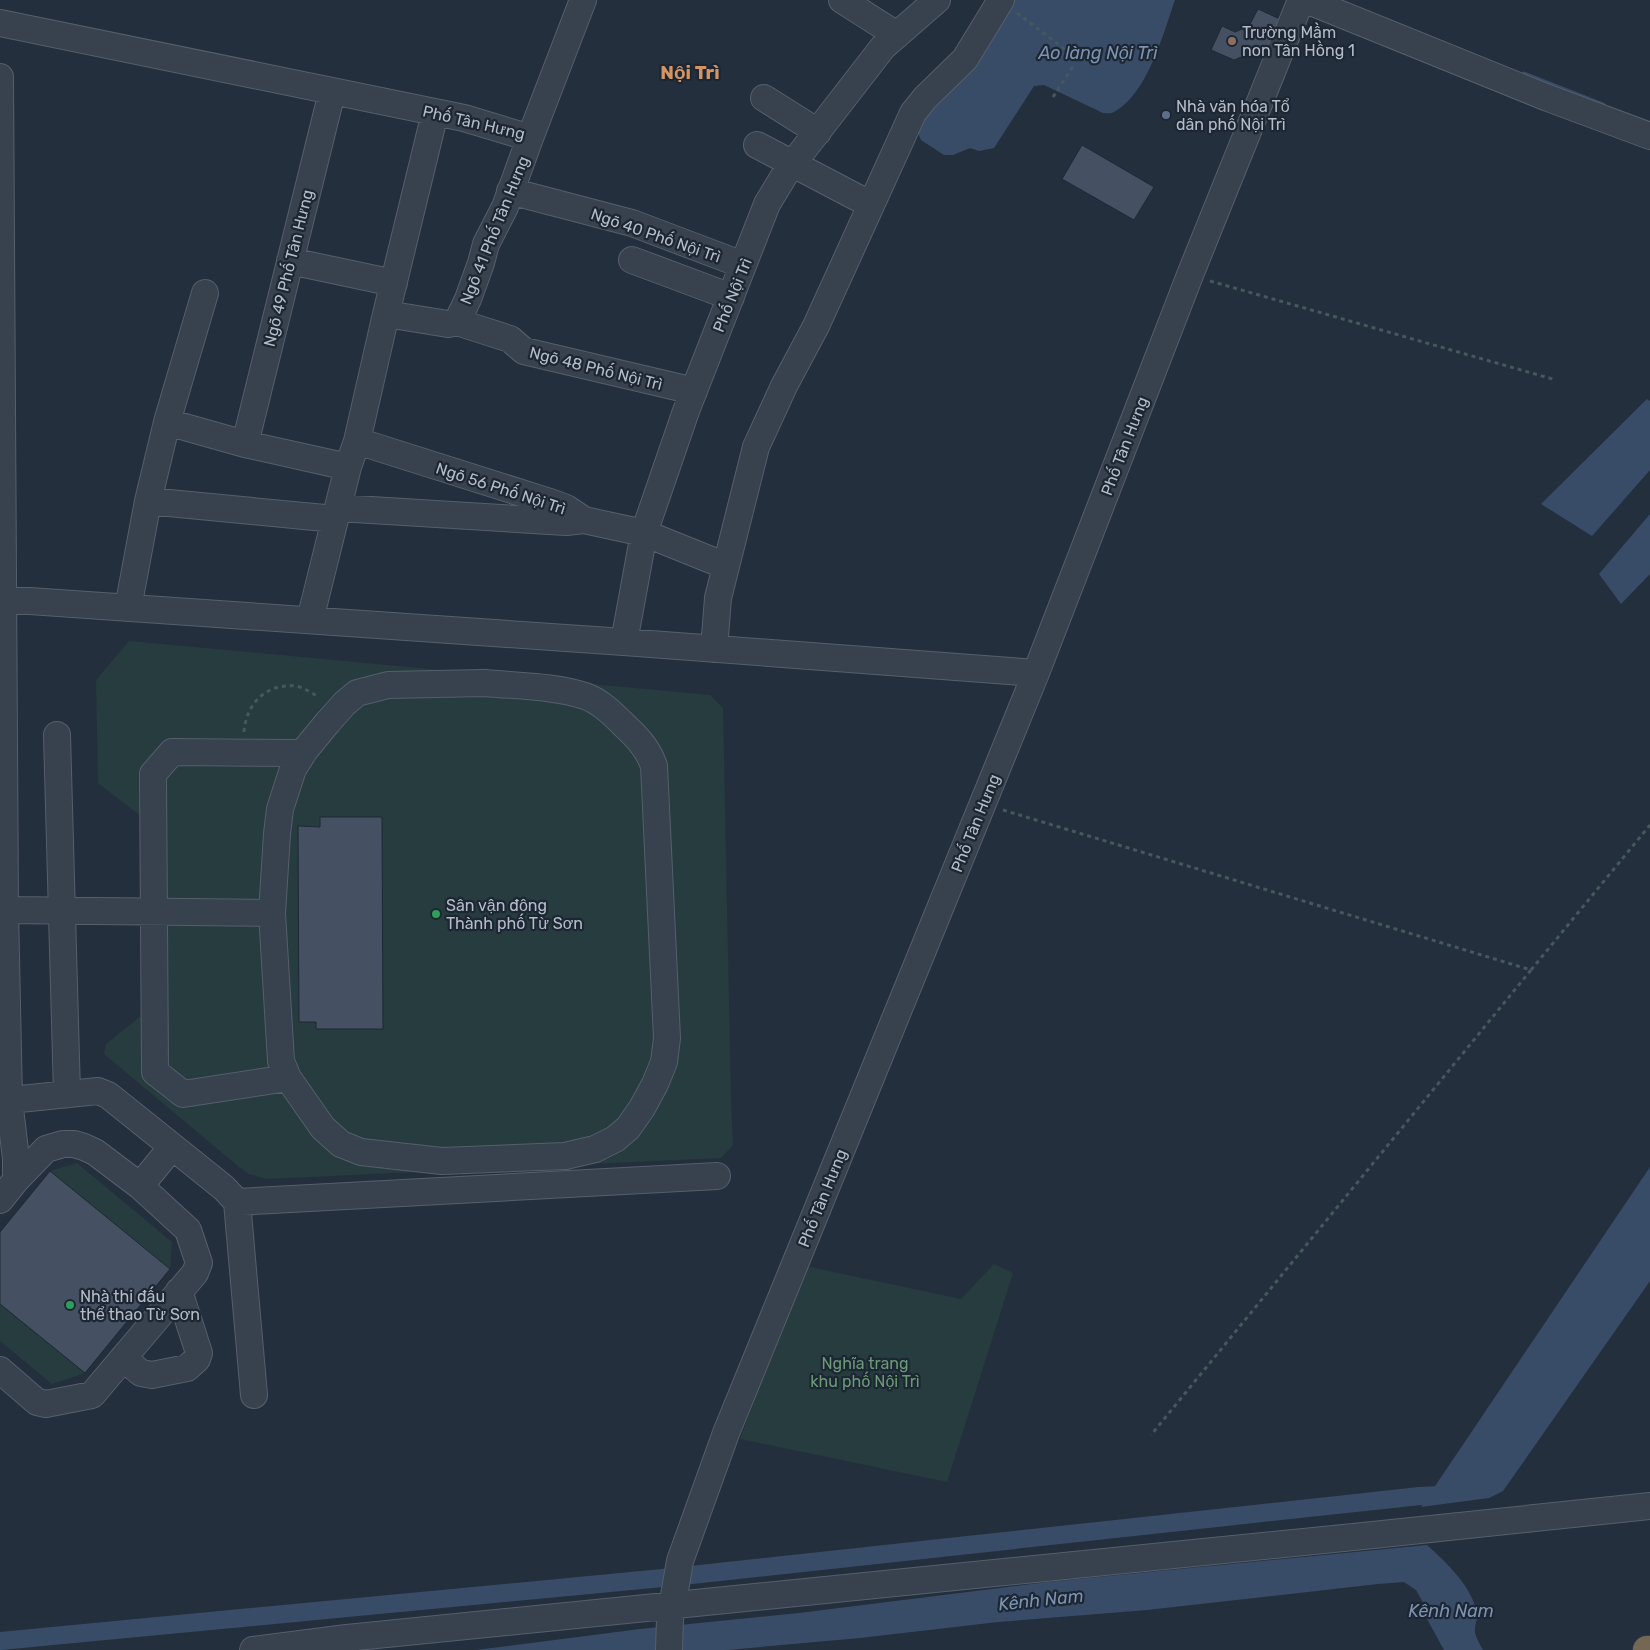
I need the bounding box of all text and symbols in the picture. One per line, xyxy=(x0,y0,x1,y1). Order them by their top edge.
place label: Trường Mầm non Tân Hồng 1 xyxy=(1242,22,1355,60)
marker: Trường Mầm non Tân Hồng 1 xyxy=(1226,35,1238,47)
water label: Ao làng Nội Trì xyxy=(1037,42,1158,64)
district label: Nội Trì xyxy=(660,61,720,84)
place label: Nhà văn hóa Tổ dân phố Nội Trì xyxy=(1176,97,1290,134)
street label: Phố Tân Hưng xyxy=(421,100,527,143)
marker: Nhà văn hóa Tổ dân phố Nội Trì xyxy=(1160,109,1172,121)
street label: Ngõ 41 Phố Tân Hưng xyxy=(455,153,533,307)
street label: Ngõ 49 Phố Tân Hưng xyxy=(258,187,317,349)
street label: Ngõ 40 Phố Nội Trì xyxy=(588,203,724,267)
street label: Phố Nội Trì xyxy=(708,255,756,335)
street label: Ngõ 48 Phố Nội Trì xyxy=(527,341,665,394)
street label: Phố Tân Hưng xyxy=(1096,394,1152,498)
street label: Ngõ 56 Phố Nội Trì xyxy=(434,457,569,518)
street label: Phố Tân Hưng xyxy=(946,771,1004,875)
place label: Sân vận động Thành phố Từ Sơn xyxy=(446,896,583,933)
marker: Sân vận động Thành phố Từ Sơn xyxy=(430,908,442,920)
street label: Phố Tân Hưng xyxy=(793,1146,851,1250)
place label: Nhà thi đấu thể thao Từ Sơn xyxy=(80,1286,200,1324)
marker: Nhà thi đấu thể thao Từ Sơn xyxy=(64,1299,76,1311)
park label: Nghĩa trang khu phố Nội Trì xyxy=(810,1354,920,1391)
water label: Kênh Nam xyxy=(997,1585,1085,1615)
water label: Kênh Nam xyxy=(1408,1600,1494,1622)

